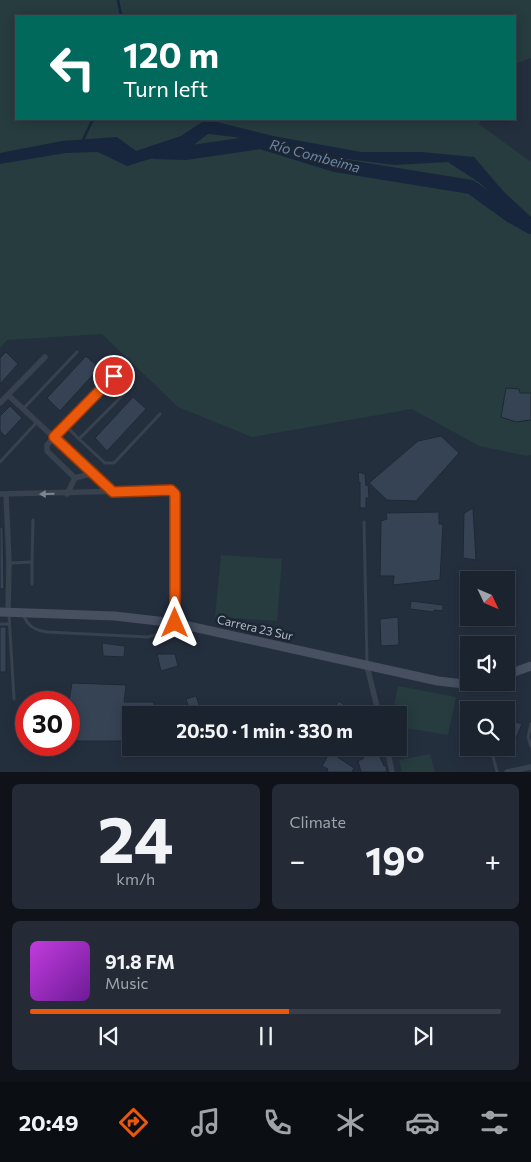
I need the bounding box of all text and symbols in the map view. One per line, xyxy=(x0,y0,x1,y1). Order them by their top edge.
text: 120 m xyxy=(123,32,219,75)
icon: left xyxy=(40,35,105,100)
text: Turn left xyxy=(123,75,208,102)
water label: Río Combeima xyxy=(268,135,362,176)
pin xyxy=(93,355,135,397)
icon: arrive xyxy=(100,362,128,390)
one-way arrow xyxy=(39,490,55,498)
north arrow xyxy=(460,571,515,626)
map controls xyxy=(460,571,515,756)
position arrow xyxy=(148,596,200,648)
street label: Carrera 23 Sur xyxy=(216,611,295,643)
button: sound xyxy=(460,636,515,691)
speed limit sign: 30 xyxy=(15,691,80,756)
button: search xyxy=(460,701,515,756)
text: 20:50 · 1 min · 330 m xyxy=(176,719,353,742)
text: 24 xyxy=(98,797,174,876)
text: Climate xyxy=(290,812,346,831)
text: 19° xyxy=(365,836,425,883)
text: − xyxy=(290,843,305,877)
text: + xyxy=(485,843,501,877)
text: km/h xyxy=(116,869,155,888)
text: 91.8 FM xyxy=(105,950,175,973)
text: Music xyxy=(105,973,149,992)
icon: previous xyxy=(95,1022,123,1050)
icon: pause xyxy=(252,1022,280,1050)
icon: next xyxy=(409,1022,437,1050)
icon: directions xyxy=(116,1105,151,1140)
icon: music xyxy=(188,1105,223,1140)
icon: phone xyxy=(260,1105,295,1140)
icon: climate xyxy=(333,1105,368,1140)
icon: car xyxy=(405,1105,440,1140)
icon: filters xyxy=(477,1105,512,1140)
text: 20:49 xyxy=(19,1109,79,1136)

